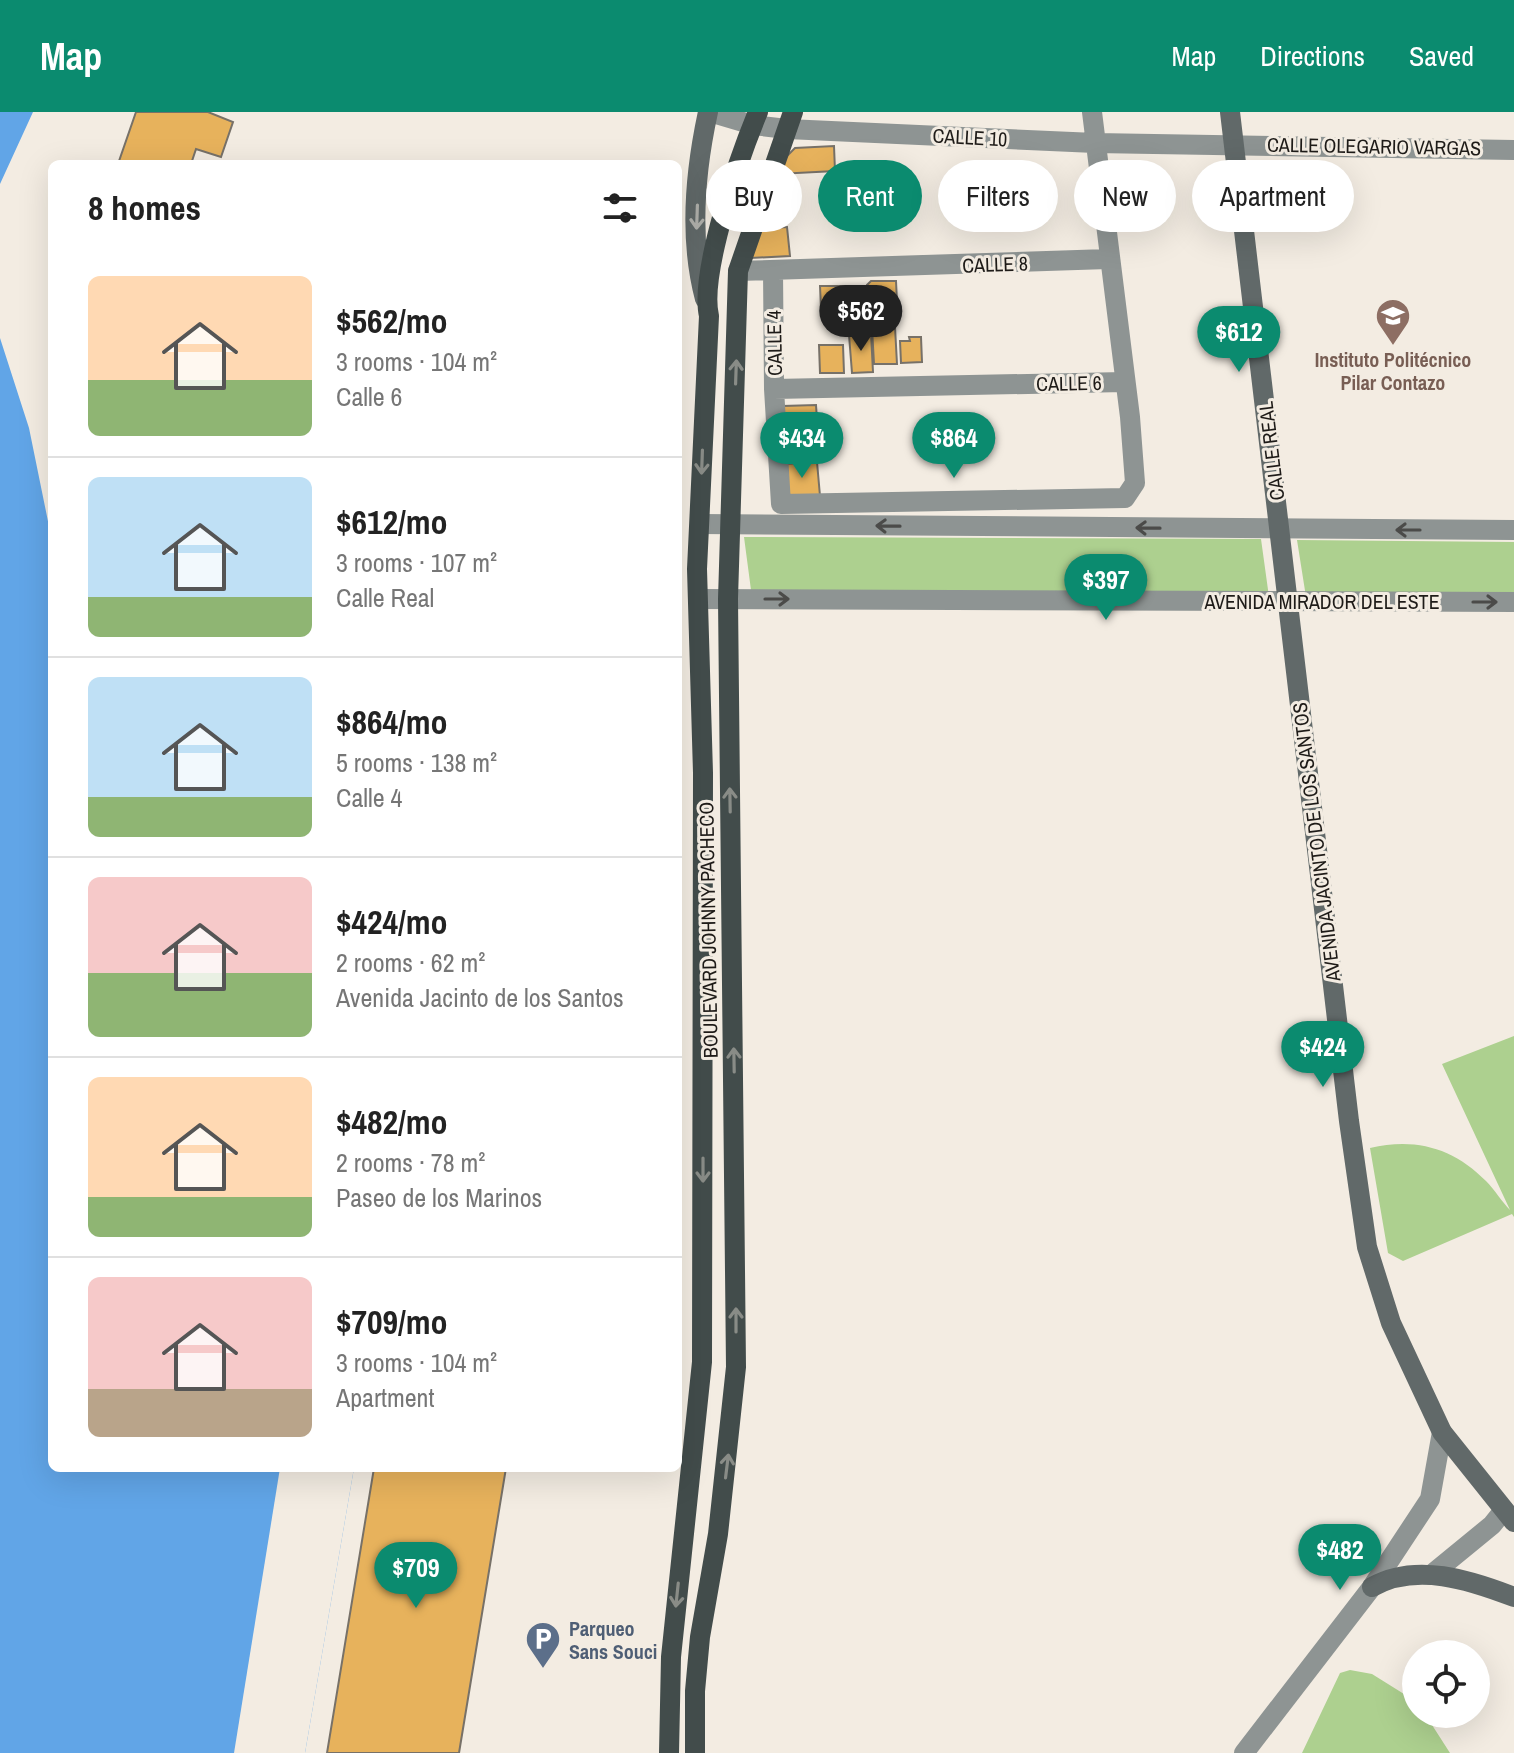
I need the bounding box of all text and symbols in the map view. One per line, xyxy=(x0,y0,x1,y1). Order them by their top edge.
text: Map xyxy=(40,31,102,82)
text: Map xyxy=(1172,37,1216,75)
text: Directions xyxy=(1260,37,1365,75)
text: Saved xyxy=(1409,37,1474,75)
street label: CALLE 10 xyxy=(932,122,1008,152)
street label: CALLE OLEGARIO VARGAS xyxy=(1267,131,1481,161)
chip: Buy xyxy=(706,160,802,232)
chip: Rent xyxy=(818,160,922,232)
chip: Filters xyxy=(938,160,1058,232)
chip: New xyxy=(1074,160,1176,232)
chip: Apartment xyxy=(1192,160,1354,232)
text: 8 homes xyxy=(88,185,201,231)
icon: filters xyxy=(598,186,642,230)
one-way arrow xyxy=(689,203,704,230)
street label: CALLE 8 xyxy=(962,249,1028,279)
pin: $562 xyxy=(814,285,908,353)
text: $562 xyxy=(837,293,885,328)
school or university icon: Instituto Politécnico Pilar Contazo xyxy=(1374,297,1412,347)
text: $562/mo xyxy=(336,298,448,344)
pin: $612 xyxy=(1192,306,1286,374)
icon: home xyxy=(152,308,248,404)
street label: CALLE 4 xyxy=(760,310,788,376)
text: $612 xyxy=(1215,314,1263,349)
text: 3 rooms · 104 m² xyxy=(336,344,497,379)
place label: Instituto Politécnico Pilar Contazo xyxy=(1315,346,1471,396)
one-way arrow xyxy=(729,359,744,386)
street label: CALLE 6 xyxy=(1036,369,1102,397)
text: Calle 6 xyxy=(336,379,402,414)
street label: CALLE REAL xyxy=(1252,400,1290,502)
pin: $434 xyxy=(755,412,849,480)
pin: $864 xyxy=(907,412,1001,480)
text: $434 xyxy=(778,420,826,455)
text: $864 xyxy=(930,420,978,455)
one-way arrow xyxy=(694,448,709,475)
text: $612/mo xyxy=(336,499,448,545)
icon: home xyxy=(152,509,248,605)
one-way arrow xyxy=(875,518,902,533)
one-way arrow xyxy=(1135,520,1162,536)
one-way arrow xyxy=(1395,522,1422,538)
text: 3 rooms · 107 m² xyxy=(336,545,497,580)
pin: $397 xyxy=(1059,554,1153,622)
text: $397 xyxy=(1082,562,1130,597)
text: Calle Real xyxy=(336,580,434,615)
street label: AVENIDA MIRADOR DEL ESTE xyxy=(1203,588,1440,615)
one-way arrow xyxy=(763,591,790,607)
one-way arrow xyxy=(1471,594,1498,609)
text: $864/mo xyxy=(336,699,448,745)
street label: AVENIDA JACINTO DE LOS SANTOS xyxy=(1285,701,1347,984)
icon: home xyxy=(152,709,248,805)
text: 5 rooms · 138 m² xyxy=(336,745,497,780)
text: Calle 4 xyxy=(336,780,402,815)
one-way arrow xyxy=(723,787,738,814)
street label: BOULEVARD JOHNNY PACHECO xyxy=(692,802,724,1058)
text: $424/mo xyxy=(336,899,448,945)
icon: home xyxy=(152,909,248,1005)
text: 2 rooms · 62 m² xyxy=(336,945,485,980)
text: Avenida Jacinto de los Santos xyxy=(336,980,624,1015)
pin: $424 xyxy=(1276,1021,1370,1089)
text: $424 xyxy=(1299,1029,1347,1064)
one-way arrow xyxy=(726,1047,741,1074)
text: $482/mo xyxy=(336,1099,448,1145)
icon: home xyxy=(152,1109,248,1205)
text: 2 rooms · 78 m² xyxy=(336,1145,485,1180)
one-way arrow xyxy=(695,1156,711,1183)
text: Paseo de los Marinos xyxy=(336,1180,542,1215)
text: $709/mo xyxy=(336,1299,448,1345)
one-way arrow xyxy=(728,1307,744,1334)
icon: home xyxy=(152,1309,248,1405)
text: 3 rooms · 104 m² xyxy=(336,1345,497,1380)
text: Apartment xyxy=(336,1380,434,1415)
one-way arrow xyxy=(720,1454,735,1479)
pin: $482 xyxy=(1293,1524,1387,1592)
text: $482 xyxy=(1316,1532,1364,1567)
pin: $709 xyxy=(369,1542,463,1610)
text: $709 xyxy=(392,1550,440,1585)
one-way arrow xyxy=(669,1581,684,1608)
place label: Parqueo Sans Souci xyxy=(569,1615,657,1665)
parking icon: Parqueo Sans Souci xyxy=(524,1620,562,1670)
map controls xyxy=(1402,1640,1490,1728)
button: locate xyxy=(1402,1640,1490,1728)

